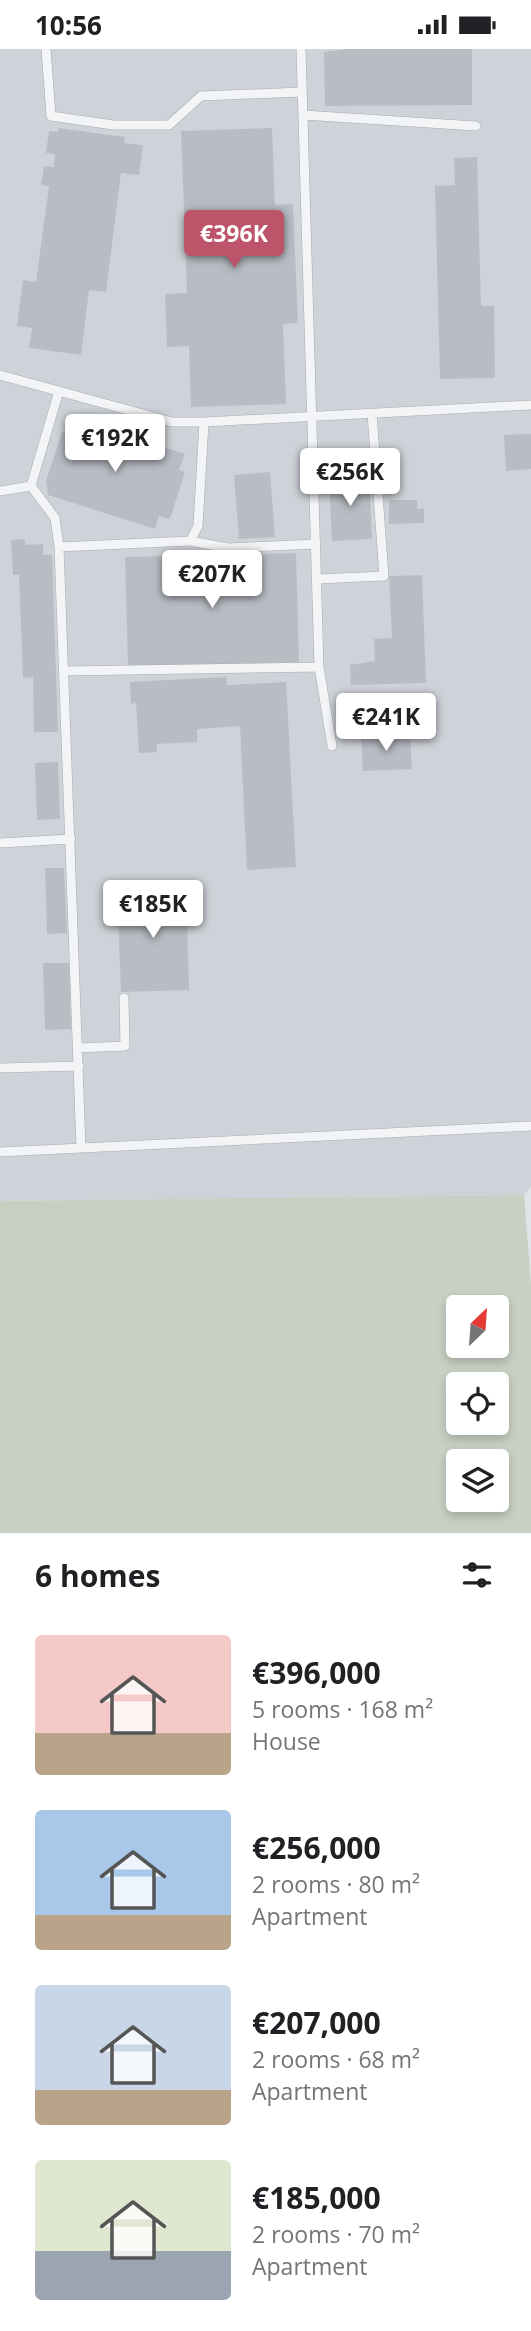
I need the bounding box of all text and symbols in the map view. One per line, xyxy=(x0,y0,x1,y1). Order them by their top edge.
text: 10:56 xyxy=(35,7,102,43)
pin: €396K xyxy=(185,211,283,270)
text: €396K xyxy=(200,217,268,249)
pin: €192K xyxy=(66,415,164,474)
text: €192K xyxy=(81,421,149,453)
pin: €256K xyxy=(301,449,399,508)
text: €256K xyxy=(316,455,384,487)
pin: €207K xyxy=(163,551,261,610)
text: €207K xyxy=(178,557,246,589)
pin: €241K xyxy=(337,693,435,753)
text: €241K xyxy=(352,700,420,732)
pin: €185K xyxy=(104,881,202,940)
text: €185K xyxy=(119,887,187,919)
north arrow xyxy=(446,1295,509,1358)
map controls xyxy=(446,1295,509,1512)
button: locate xyxy=(446,1372,509,1435)
button: layers xyxy=(446,1449,509,1512)
text: 6 homes xyxy=(35,1555,160,1596)
icon: filters xyxy=(458,1556,496,1594)
text: €396,000 xyxy=(252,1652,381,1693)
icon: home xyxy=(91,1663,175,1747)
text: 5 rooms · 168 m² xyxy=(252,1693,433,1725)
text: House xyxy=(252,1725,321,1757)
text: €256,000 xyxy=(252,1827,381,1868)
icon: home xyxy=(91,1838,175,1922)
text: 2 rooms · 80 m² xyxy=(252,1868,420,1900)
text: Apartment xyxy=(252,1900,368,1932)
text: €207,000 xyxy=(252,2002,381,2043)
icon: home xyxy=(91,2013,175,2097)
text: 2 rooms · 68 m² xyxy=(252,2043,420,2075)
text: Apartment xyxy=(252,2075,368,2107)
text: €185,000 xyxy=(252,2177,381,2218)
icon: home xyxy=(91,2188,175,2272)
text: 2 rooms · 70 m² xyxy=(252,2218,420,2250)
text: Apartment xyxy=(252,2250,368,2282)

